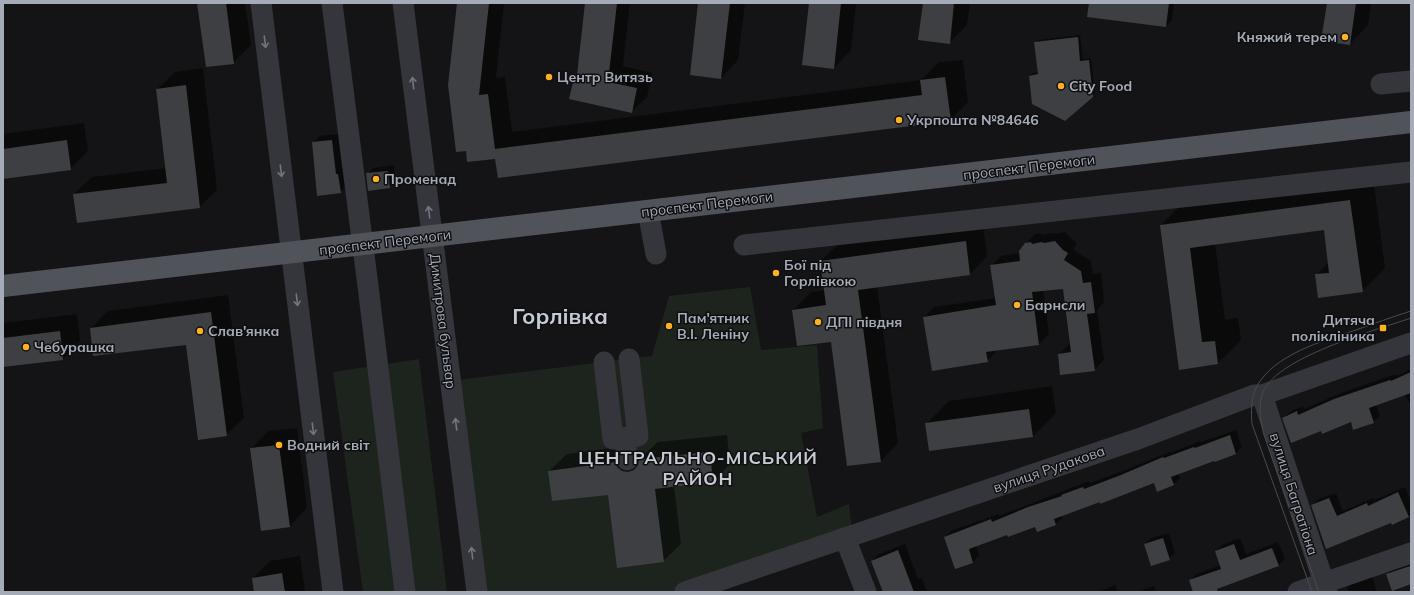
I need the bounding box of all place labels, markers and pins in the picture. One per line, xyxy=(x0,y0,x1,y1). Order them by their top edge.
place label: Княжий терем xyxy=(1237,28,1337,46)
marker: Княжий терем xyxy=(1340,32,1350,42)
place label: Центр Витязь xyxy=(557,68,653,86)
marker: Центр Витязь xyxy=(544,72,554,82)
place label: City Food xyxy=(1069,77,1132,95)
marker: City Food xyxy=(1056,81,1066,91)
place label: Укрпошта №84646 xyxy=(906,111,1039,129)
marker: Укрпошта №84646 xyxy=(894,115,904,125)
place label: Променад xyxy=(384,170,456,188)
marker: Променад xyxy=(371,174,381,184)
place label: Бої під Горлівкою xyxy=(784,256,856,290)
marker: Бої під Горлівкою xyxy=(771,268,781,278)
place label: Барнсли xyxy=(1025,296,1085,314)
marker: Барнсли xyxy=(1012,300,1022,310)
place label: Пам'ятник В.І. Леніну xyxy=(677,309,750,343)
place label: Дитяча полікліника xyxy=(1291,311,1375,345)
place label: ДПІ півдня xyxy=(826,313,902,331)
marker: ДПІ півдня xyxy=(813,317,823,327)
marker: Пам'ятник В.І. Леніну xyxy=(664,321,674,331)
place label: Слав'янка xyxy=(208,322,279,340)
marker: Дитяча полікліника xyxy=(1378,323,1388,333)
marker: Слав'янка xyxy=(195,326,205,336)
place label: Чебурашка xyxy=(34,338,115,356)
marker: Чебурашка xyxy=(21,342,31,352)
place label: Водний світ xyxy=(287,436,370,454)
marker: Водний світ xyxy=(274,440,284,450)

